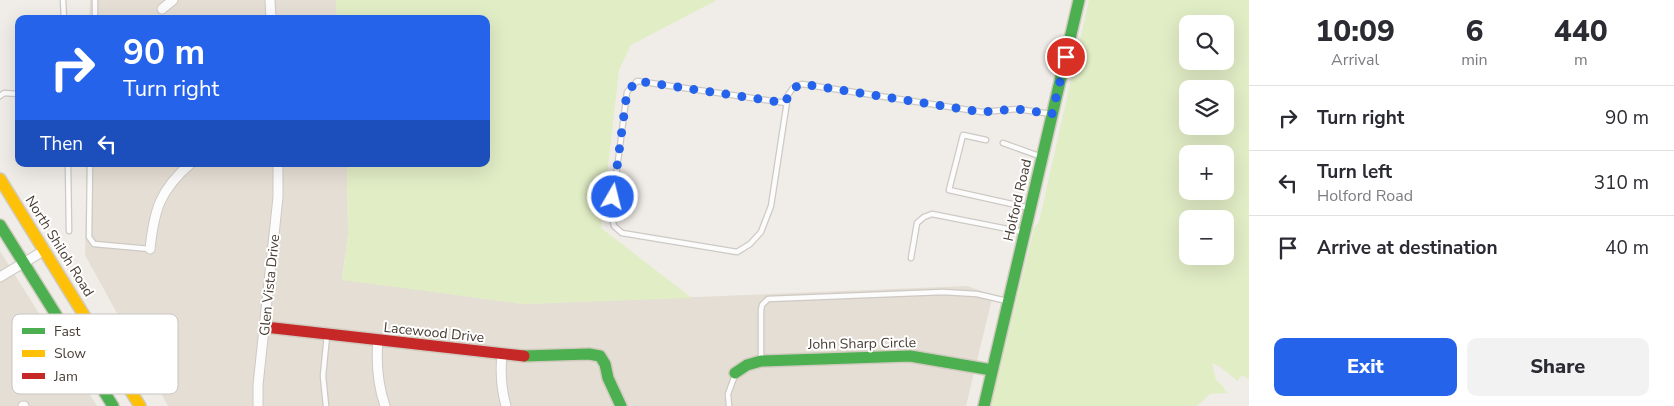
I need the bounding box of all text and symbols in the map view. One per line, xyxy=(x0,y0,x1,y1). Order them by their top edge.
text: 10:09 xyxy=(1315,11,1395,52)
text: 6 xyxy=(1465,11,1483,52)
text: 440 xyxy=(1554,11,1608,52)
map controls xyxy=(1179,15,1234,265)
button: search xyxy=(1179,15,1234,70)
text: 90 m xyxy=(123,29,205,76)
icon: right xyxy=(40,35,105,100)
pin xyxy=(1045,36,1087,78)
icon: arrive xyxy=(1052,43,1080,71)
text: Arrival xyxy=(1331,49,1379,71)
text: min xyxy=(1461,49,1488,71)
text: m xyxy=(1574,49,1588,71)
text: Turn right xyxy=(123,74,219,104)
button: layers xyxy=(1179,80,1234,135)
icon: right xyxy=(1274,104,1302,132)
text: Turn right xyxy=(1317,105,1404,131)
text: 90 m xyxy=(1605,105,1649,131)
icon: left xyxy=(93,130,121,158)
text: Then xyxy=(40,131,83,157)
button: + xyxy=(1179,145,1234,200)
street label: Holford Road xyxy=(999,157,1036,243)
text: Turn left xyxy=(1317,159,1392,185)
icon: left xyxy=(1274,169,1302,197)
position arrow xyxy=(586,170,638,222)
text: 310 m xyxy=(1594,170,1649,196)
text: Holford Road xyxy=(1317,185,1413,207)
street label: North Shiloh Road xyxy=(21,192,98,300)
button: − xyxy=(1179,210,1234,265)
street label: Glen Vista Drive xyxy=(255,233,284,337)
icon: arrive xyxy=(1274,234,1302,262)
text: Arrive at destination xyxy=(1317,235,1498,261)
text: 40 m xyxy=(1605,235,1649,261)
legend xyxy=(12,314,178,394)
street label: Lacewood Drive xyxy=(383,318,485,347)
text: Fast xyxy=(54,322,80,341)
street label: John Sharp Circle xyxy=(807,333,916,354)
button: Exit xyxy=(1274,338,1457,396)
button: Share xyxy=(1467,338,1649,396)
text: Slow xyxy=(54,344,86,363)
text: Jam xyxy=(53,367,78,386)

